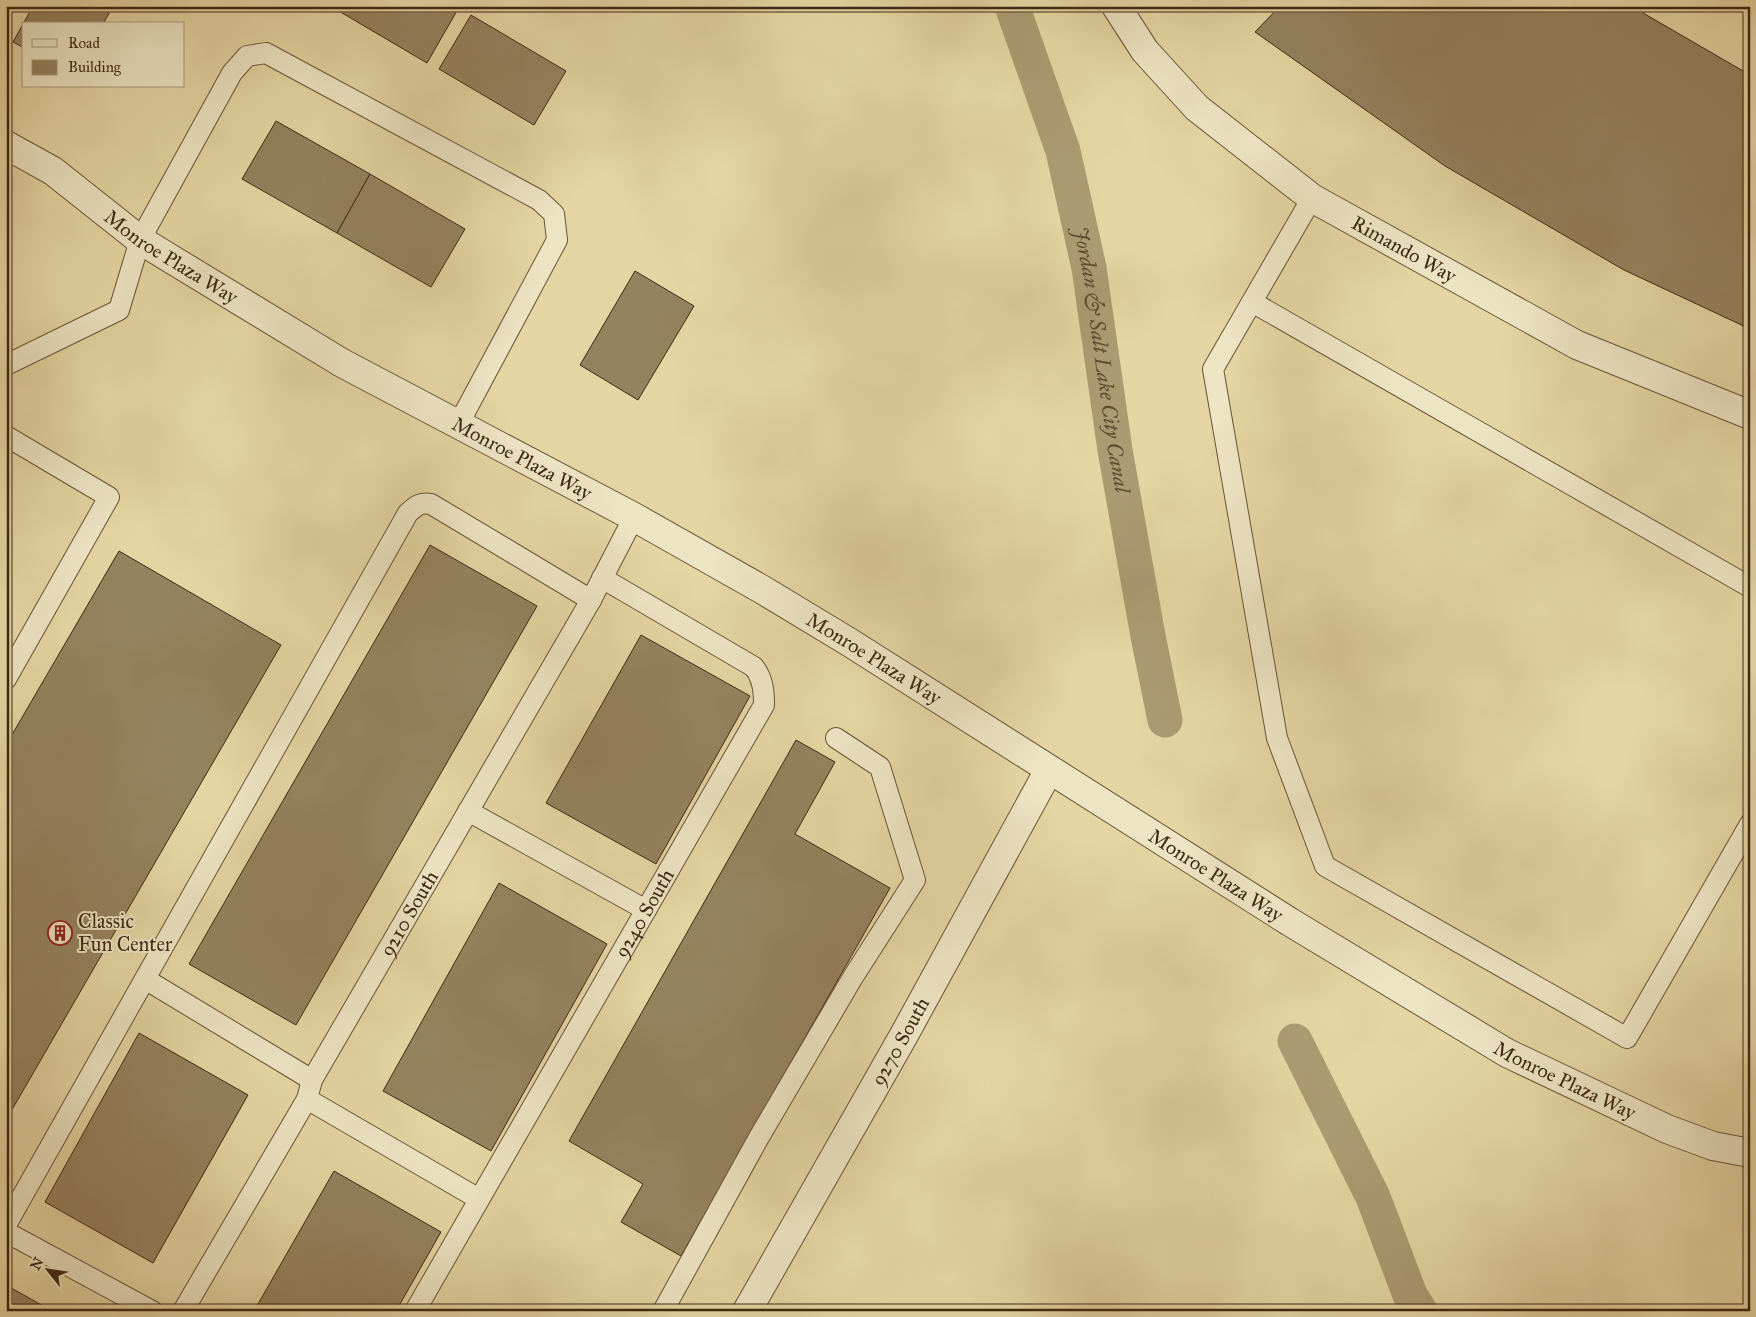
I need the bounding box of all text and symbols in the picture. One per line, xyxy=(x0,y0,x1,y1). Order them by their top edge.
legend xyxy=(22,22,185,88)
text: Road xyxy=(68,34,100,52)
text: Building xyxy=(68,58,122,76)
street label: Monroe Plaza Way xyxy=(100,204,243,309)
street label: Rimando Way xyxy=(1348,210,1461,288)
water label: Jordan & Salt Lake City Canal xyxy=(1067,223,1136,497)
street label: Monroe Plaza Way xyxy=(448,411,597,505)
street label: Monroe Plaza Way xyxy=(802,607,947,710)
street label: Monroe Plaza Way xyxy=(1144,824,1288,927)
street label: 9240 South xyxy=(609,865,679,962)
street label: 9210 South xyxy=(375,866,443,960)
place label: Classic Fun Center xyxy=(78,909,173,956)
building icon: Classic Fun Center xyxy=(47,920,73,946)
street label: 9270 South xyxy=(866,993,934,1090)
street label: Monroe Plaza Way xyxy=(1489,1036,1640,1125)
north arrow xyxy=(22,1244,72,1294)
text: N xyxy=(27,1254,48,1273)

